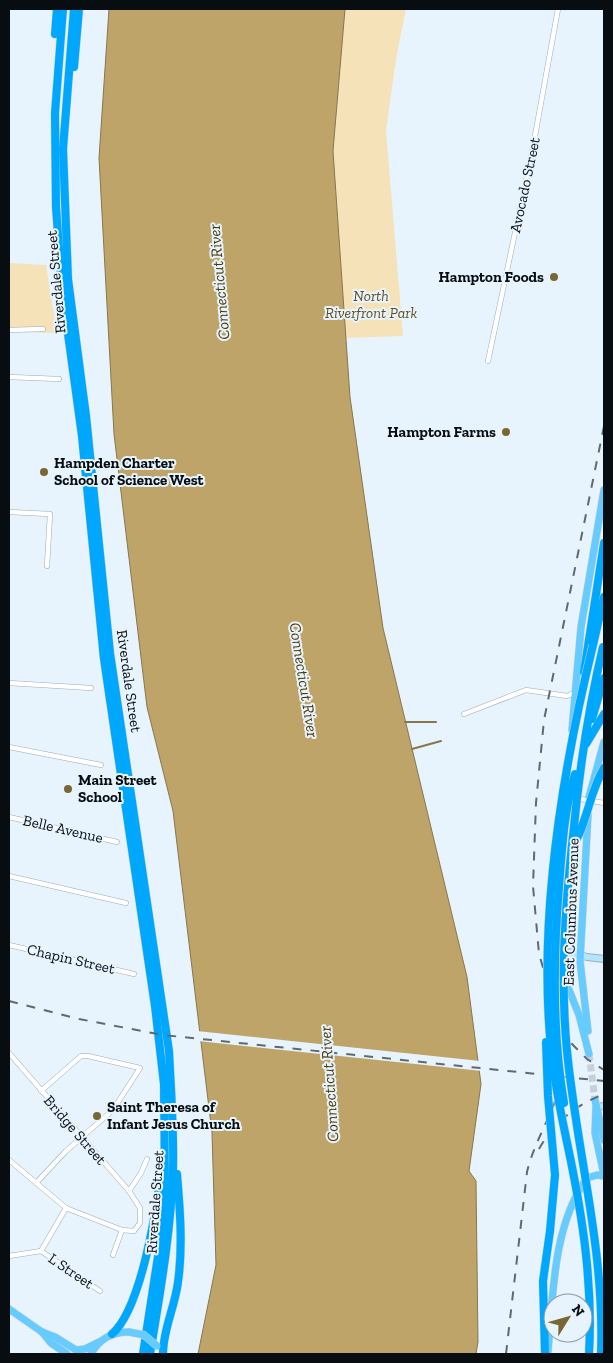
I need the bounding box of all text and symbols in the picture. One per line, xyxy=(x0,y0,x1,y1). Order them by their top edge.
street label: Avocado Street xyxy=(506,135,544,234)
water label: Connecticut River xyxy=(204,223,234,341)
street label: Riverdale Street xyxy=(42,229,69,334)
place label: Hampton Foods xyxy=(439,268,544,286)
marker: Hampton Foods xyxy=(548,271,560,283)
park label: North Riverfront Park xyxy=(325,287,417,322)
place label: Hampton Farms xyxy=(387,423,496,441)
marker: Hampton Farms xyxy=(500,426,512,438)
place label: Hampden Charter School of Science West xyxy=(54,454,205,489)
marker: Hampden Charter School of Science West xyxy=(38,466,50,478)
water label: Connecticut River xyxy=(286,621,323,739)
street label: Riverdale Street xyxy=(113,629,145,734)
place label: Main Street School xyxy=(78,771,158,806)
marker: Main Street School xyxy=(62,783,74,795)
street label: Belle Avenue xyxy=(21,811,105,847)
street label: East Columbus Avenue xyxy=(559,838,583,986)
street label: Chapin Street xyxy=(25,940,117,978)
water label: Connecticut River xyxy=(315,1025,343,1143)
street label: Bridge Street xyxy=(40,1092,110,1169)
place label: Saint Theresa of Infant Jesus Church xyxy=(107,1098,241,1133)
marker: Saint Theresa of Infant Jesus Church xyxy=(91,1110,103,1122)
street label: Riverdale Street xyxy=(142,1149,168,1254)
street label: L Street xyxy=(45,1249,97,1293)
north arrow xyxy=(543,1293,593,1343)
text: N xyxy=(568,1301,588,1320)

